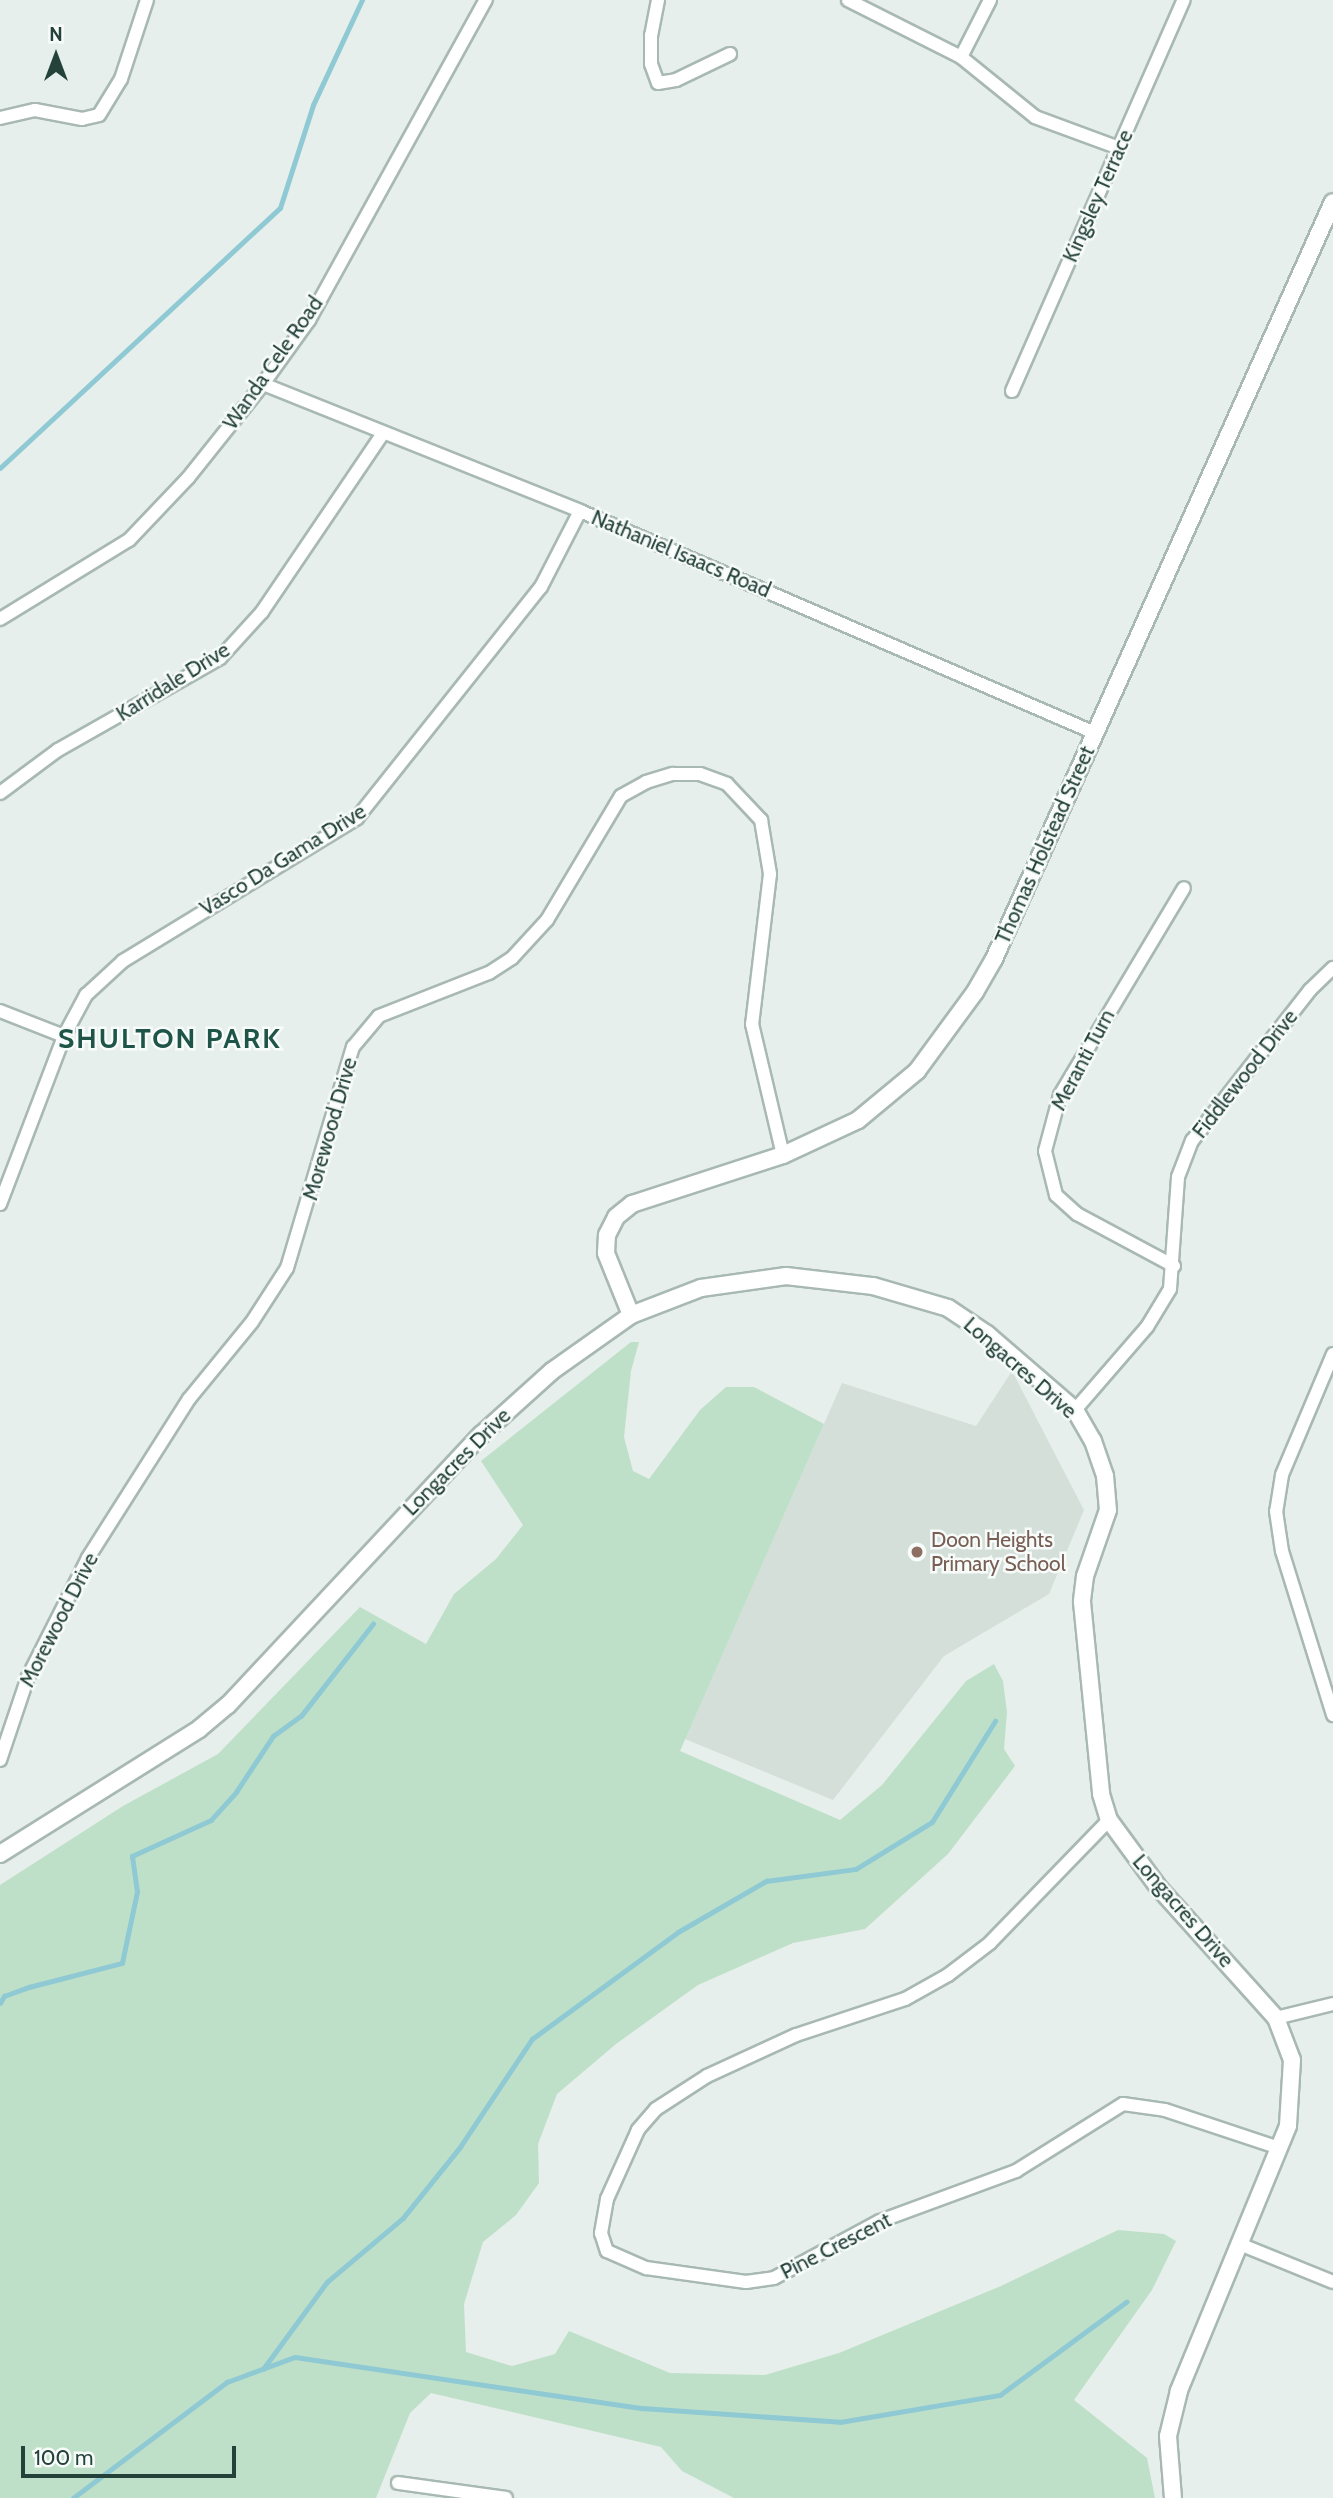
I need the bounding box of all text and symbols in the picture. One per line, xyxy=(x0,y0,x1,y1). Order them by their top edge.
north arrow xyxy=(21,21,91,91)
text: N xyxy=(49,23,63,46)
street label: Kingsley Terrace xyxy=(1058,126,1138,266)
street label: Wanda Cele Road xyxy=(218,292,328,434)
street label: Nathaniel Isaacs Road xyxy=(588,505,774,603)
street label: Karridale Drive xyxy=(112,637,234,727)
street label: Thomas Holstead Street xyxy=(990,742,1100,948)
street label: Vasco Da Gama Drive xyxy=(195,799,371,921)
street label: Meranti Turn xyxy=(1046,1005,1120,1115)
street label: Fiddlewood Drive xyxy=(1187,1005,1303,1143)
district label: SHULTON PARK xyxy=(60,1021,280,1055)
street label: Morewood Drive xyxy=(298,1055,362,1203)
street label: Longacres Drive xyxy=(958,1312,1082,1424)
street label: Longacres Drive xyxy=(398,1403,516,1521)
place label: Doon Heights Primary School xyxy=(931,1527,1066,1577)
marker: Doon Heights Primary School xyxy=(909,1544,925,1560)
street label: Morewood Drive xyxy=(14,1549,104,1691)
street label: Longacres Drive xyxy=(1127,1849,1239,1973)
street label: Pine Crescent xyxy=(776,2207,896,2285)
scale bar xyxy=(24,2432,240,2476)
text: 100 m xyxy=(34,2445,93,2470)

